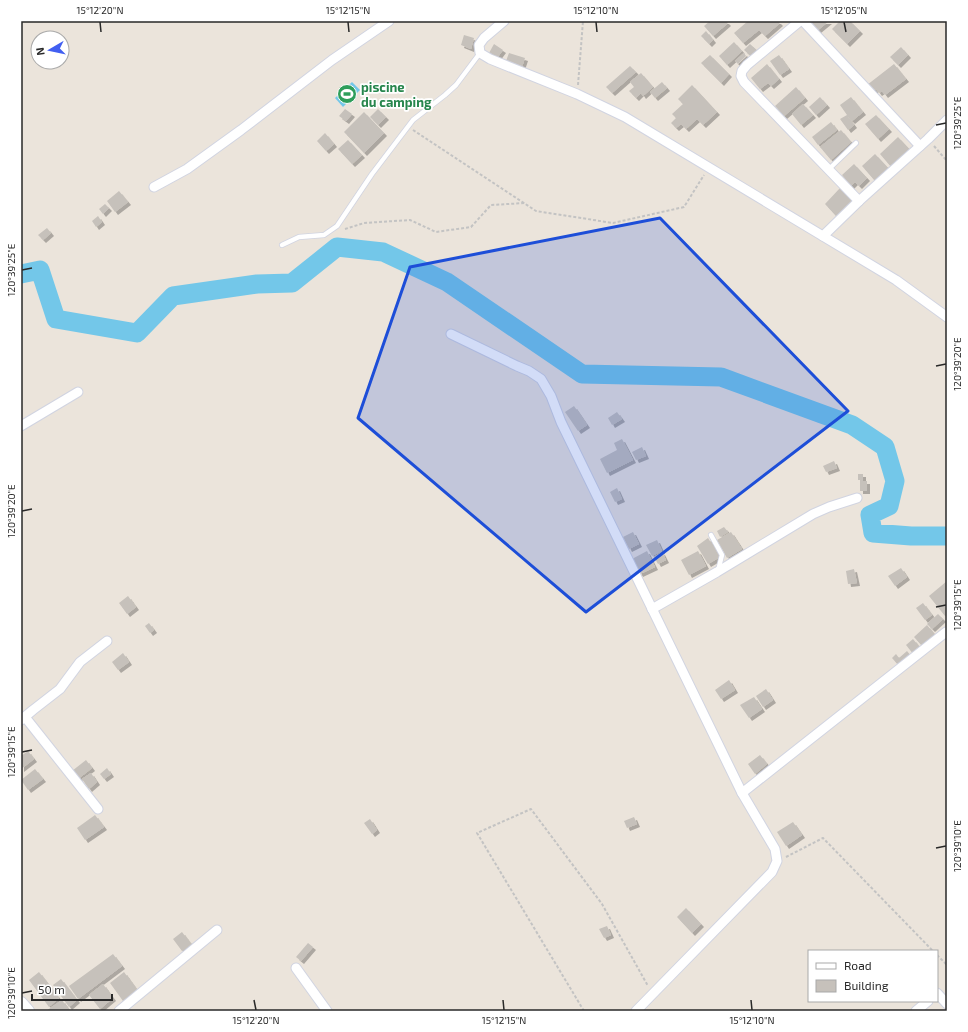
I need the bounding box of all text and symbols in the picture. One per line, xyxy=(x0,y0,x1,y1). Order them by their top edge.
text: 15°12'20"N xyxy=(77,4,123,16)
text: 15°12'15"N xyxy=(326,4,370,16)
text: 15°12'10"N xyxy=(573,4,619,16)
text: 15°12'05"N xyxy=(821,4,867,16)
north arrow xyxy=(30,30,70,70)
text: N xyxy=(33,47,47,57)
place label: piscine du camping xyxy=(361,79,432,110)
sports icon: piscine du camping xyxy=(336,83,358,105)
text: 120°39'25"E xyxy=(951,96,963,149)
text: 120°39'25"E xyxy=(5,243,17,296)
text: 120°39'20"E xyxy=(951,337,963,391)
text: 120°39'20"E xyxy=(5,484,17,538)
text: 120°39'15"E xyxy=(951,579,963,631)
text: 120°39'15"E xyxy=(5,726,17,778)
text: 120°39'10"E xyxy=(951,820,963,872)
legend xyxy=(808,950,938,1002)
text: Road xyxy=(844,958,872,972)
text: 120°39'10"E xyxy=(5,967,17,1019)
scale bar xyxy=(32,976,112,1002)
text: Building xyxy=(844,978,889,992)
text: 50 m xyxy=(38,982,65,996)
text: 15°12'20"N xyxy=(233,1014,279,1026)
text: 15°12'15"N xyxy=(482,1014,526,1026)
text: 15°12'10"N xyxy=(729,1014,775,1026)

